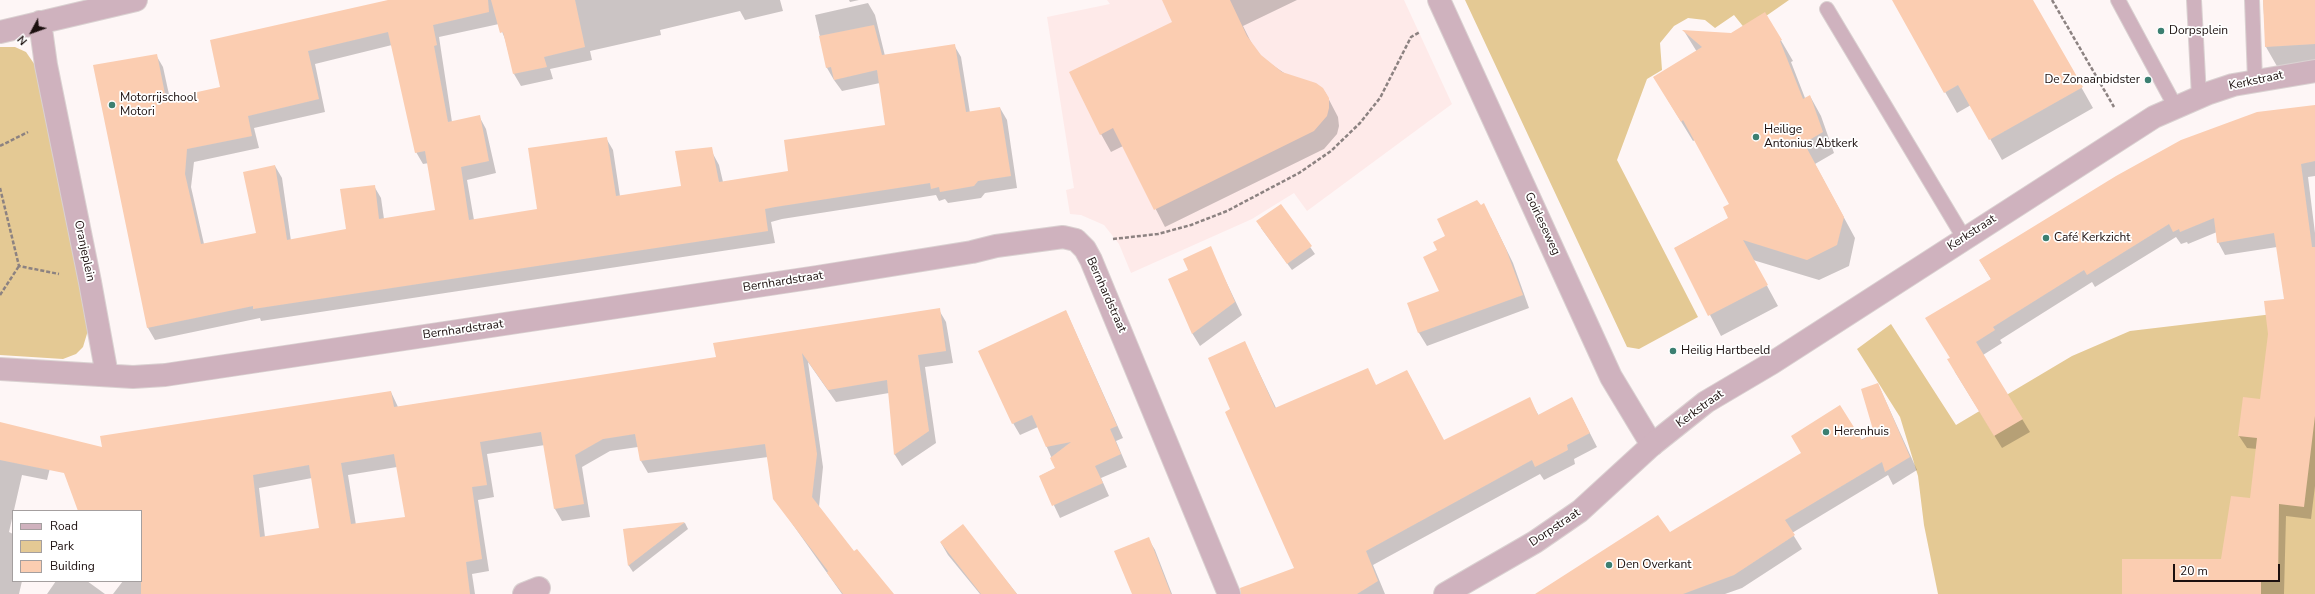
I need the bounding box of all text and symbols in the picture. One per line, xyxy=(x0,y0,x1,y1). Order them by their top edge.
north arrow xyxy=(12,12,52,52)
place label: Dorpsplein xyxy=(2169,24,2228,38)
marker: Dorpsplein xyxy=(2156,26,2166,36)
text: N xyxy=(14,32,31,48)
street label: Kerkstraat xyxy=(2228,68,2284,94)
place label: De Zonaanbidster xyxy=(2044,73,2140,87)
marker: De Zonaanbidster xyxy=(2143,75,2153,85)
place label: Motorrijschool Motori xyxy=(120,91,197,119)
marker: Motorrijschool Motori xyxy=(107,100,117,110)
place label: Heilige Antonius Abtkerk xyxy=(1764,123,1858,151)
marker: Heilige Antonius Abtkerk xyxy=(1751,132,1761,142)
street label: Goirleseweg xyxy=(1521,190,1563,258)
street label: Kerkstraat xyxy=(1945,212,1999,254)
street label: Oranjeplein xyxy=(70,219,98,283)
place label: Café Kerkzicht xyxy=(2054,231,2130,245)
marker: Café Kerkzicht xyxy=(2041,233,2051,243)
street label: Bernhardstraat xyxy=(1083,255,1129,335)
street label: Bernhardstraat xyxy=(742,269,824,295)
street label: Bernhardstraat xyxy=(422,317,504,343)
place label: Heilig Hartbeeld xyxy=(1681,344,1770,358)
marker: Heilig Hartbeeld xyxy=(1668,346,1678,356)
street label: Kerkstraat xyxy=(1674,387,1726,431)
place label: Herenhuis xyxy=(1834,425,1889,439)
marker: Herenhuis xyxy=(1821,427,1831,437)
street label: Dorpstraat xyxy=(1527,506,1583,550)
legend xyxy=(12,510,142,582)
text: Road xyxy=(50,518,78,534)
text: Park xyxy=(50,538,74,554)
scale bar xyxy=(2175,556,2282,582)
text: Building xyxy=(50,558,95,574)
place label: Den Overkant xyxy=(1617,558,1691,572)
marker: Den Overkant xyxy=(1604,560,1614,570)
text: 20 m xyxy=(2180,563,2208,579)

